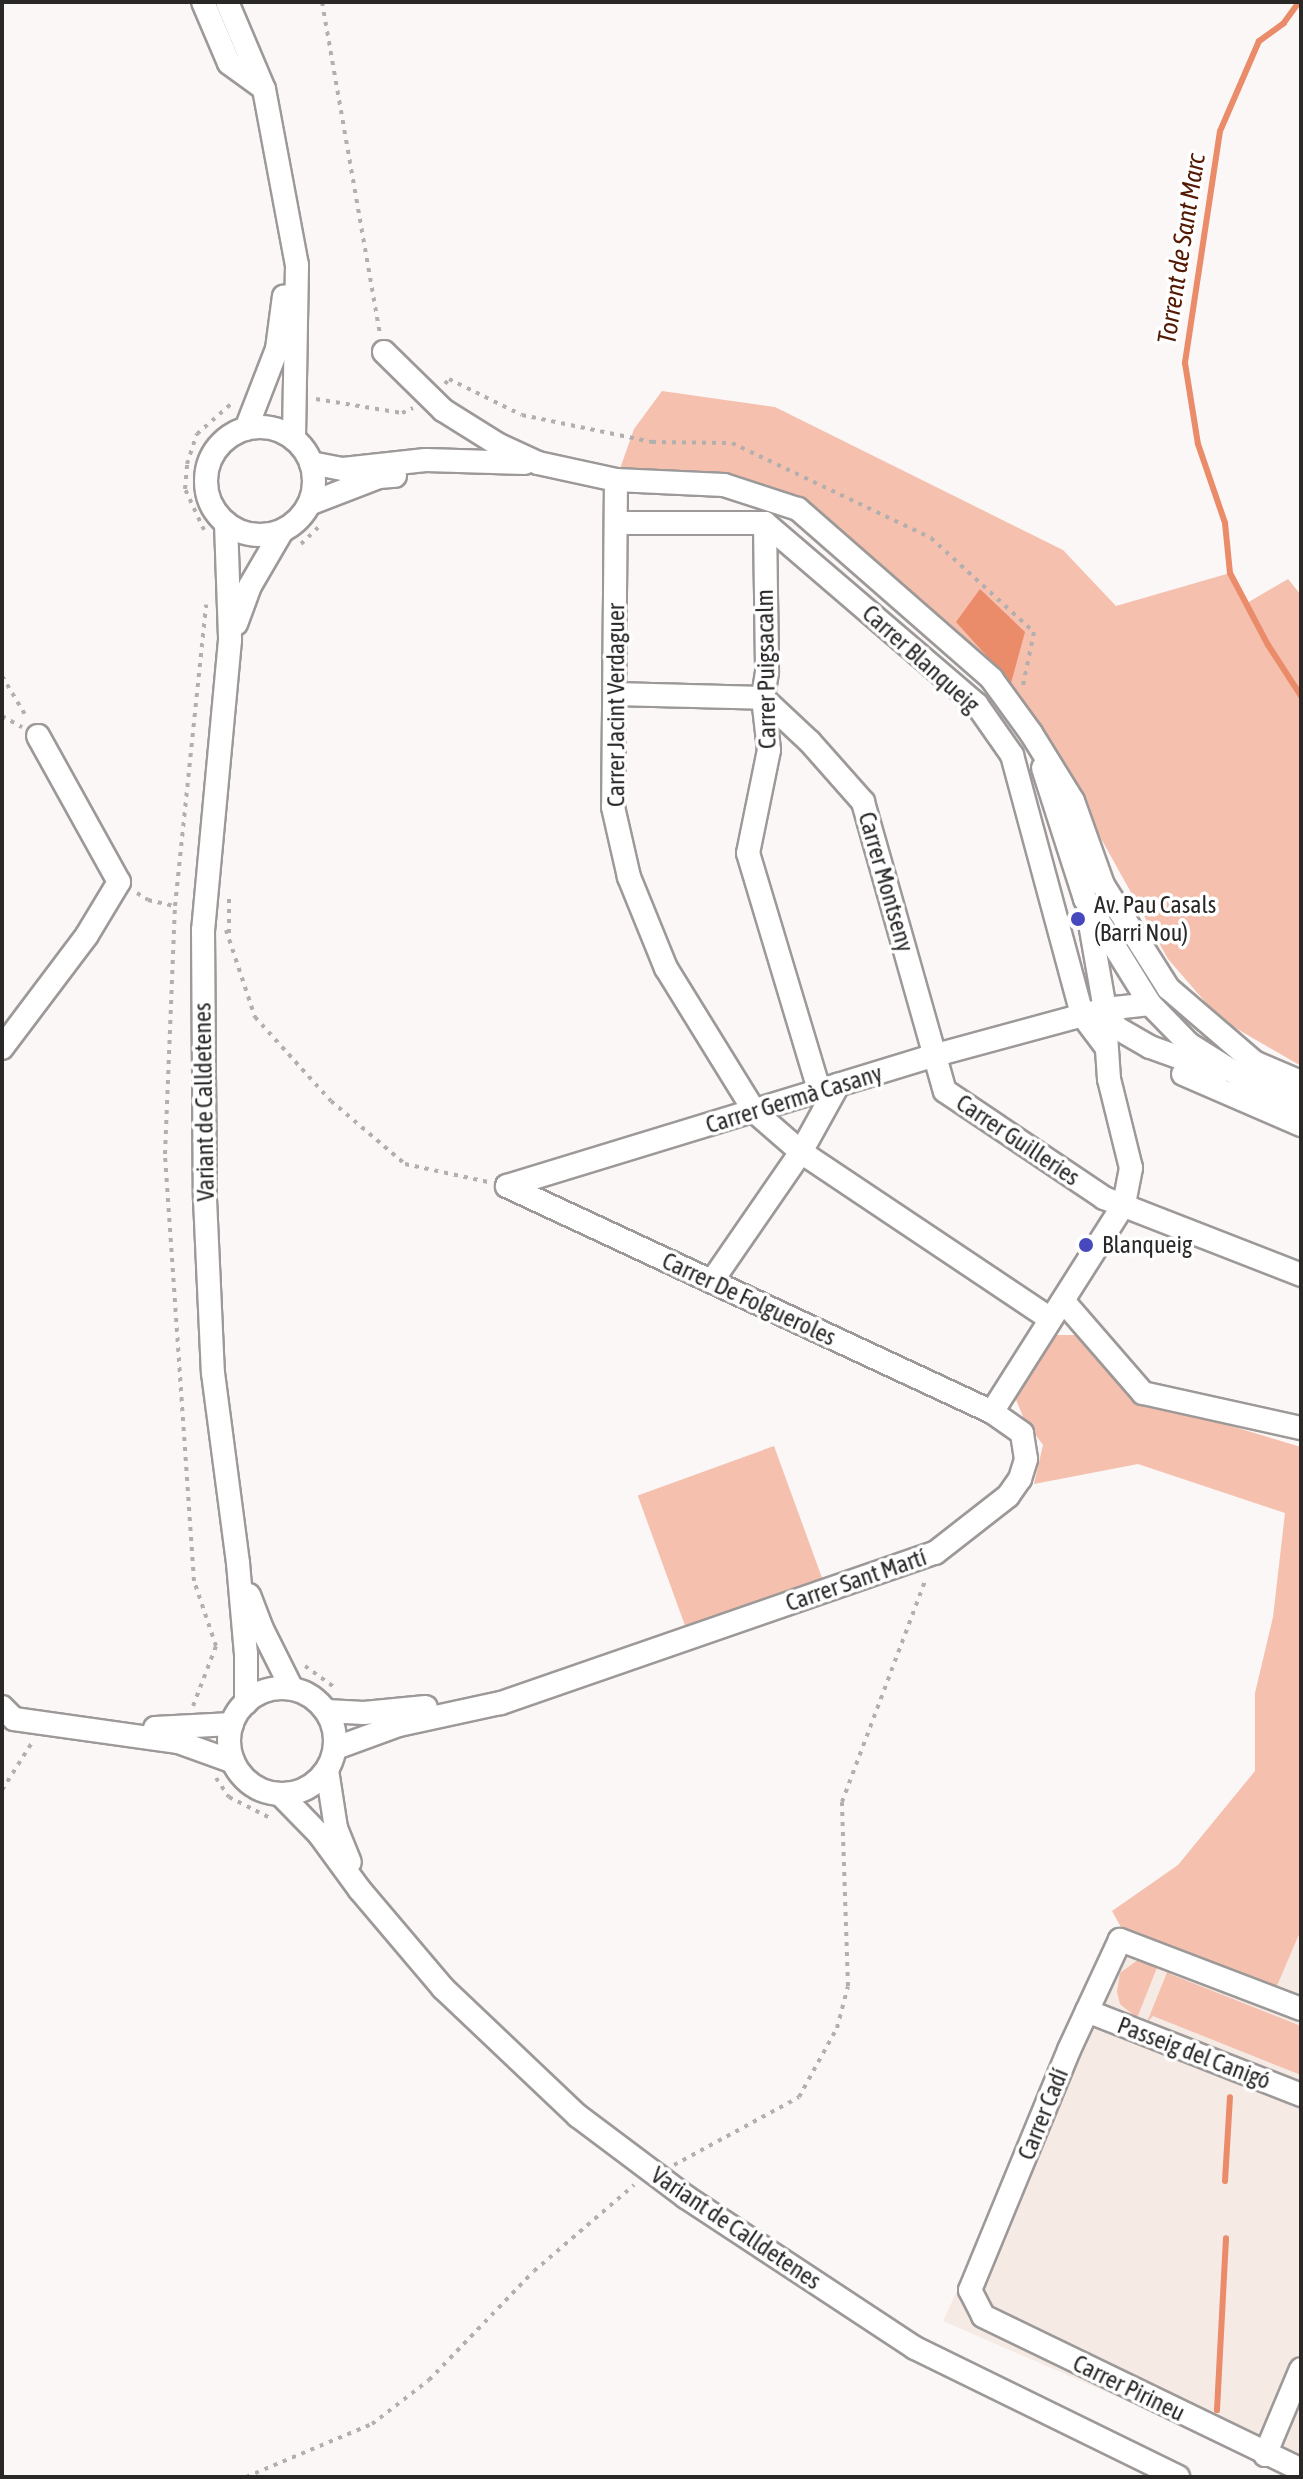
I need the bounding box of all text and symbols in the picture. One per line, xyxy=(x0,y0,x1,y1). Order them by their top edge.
water label: Torrent de Sant Marc xyxy=(1152,152,1212,346)
street label: Carrer Puigsacalm xyxy=(750,589,782,749)
street label: Carrer Blanqueig xyxy=(857,599,985,719)
street label: Carrer Jacint Verdaguer xyxy=(602,603,630,807)
street label: Carrer Montseny xyxy=(852,809,920,955)
place label: Av. Pau Casals (Barri Nou) xyxy=(1094,891,1216,947)
marker: Av. Pau Casals (Barri Nou) xyxy=(1069,910,1087,928)
street label: Variant de Calldetenes xyxy=(188,1002,220,1202)
street label: Carrer Germà Casany xyxy=(702,1058,886,1140)
street label: Carrer Guilleries xyxy=(951,1088,1085,1192)
place label: Blanqueig xyxy=(1102,1231,1192,1259)
marker: Blanqueig xyxy=(1077,1236,1095,1254)
street label: Carrer De Folgueroles xyxy=(658,1246,840,1352)
street label: Carrer Sant Martí xyxy=(782,1542,930,1618)
street label: Passeig del Canigó xyxy=(1113,2011,1275,2095)
street label: Carrer Cadí xyxy=(1012,2064,1074,2164)
street label: Variant de Calldetenes xyxy=(646,2161,826,2295)
street label: Carrer Pirineu xyxy=(1068,2349,1190,2427)

